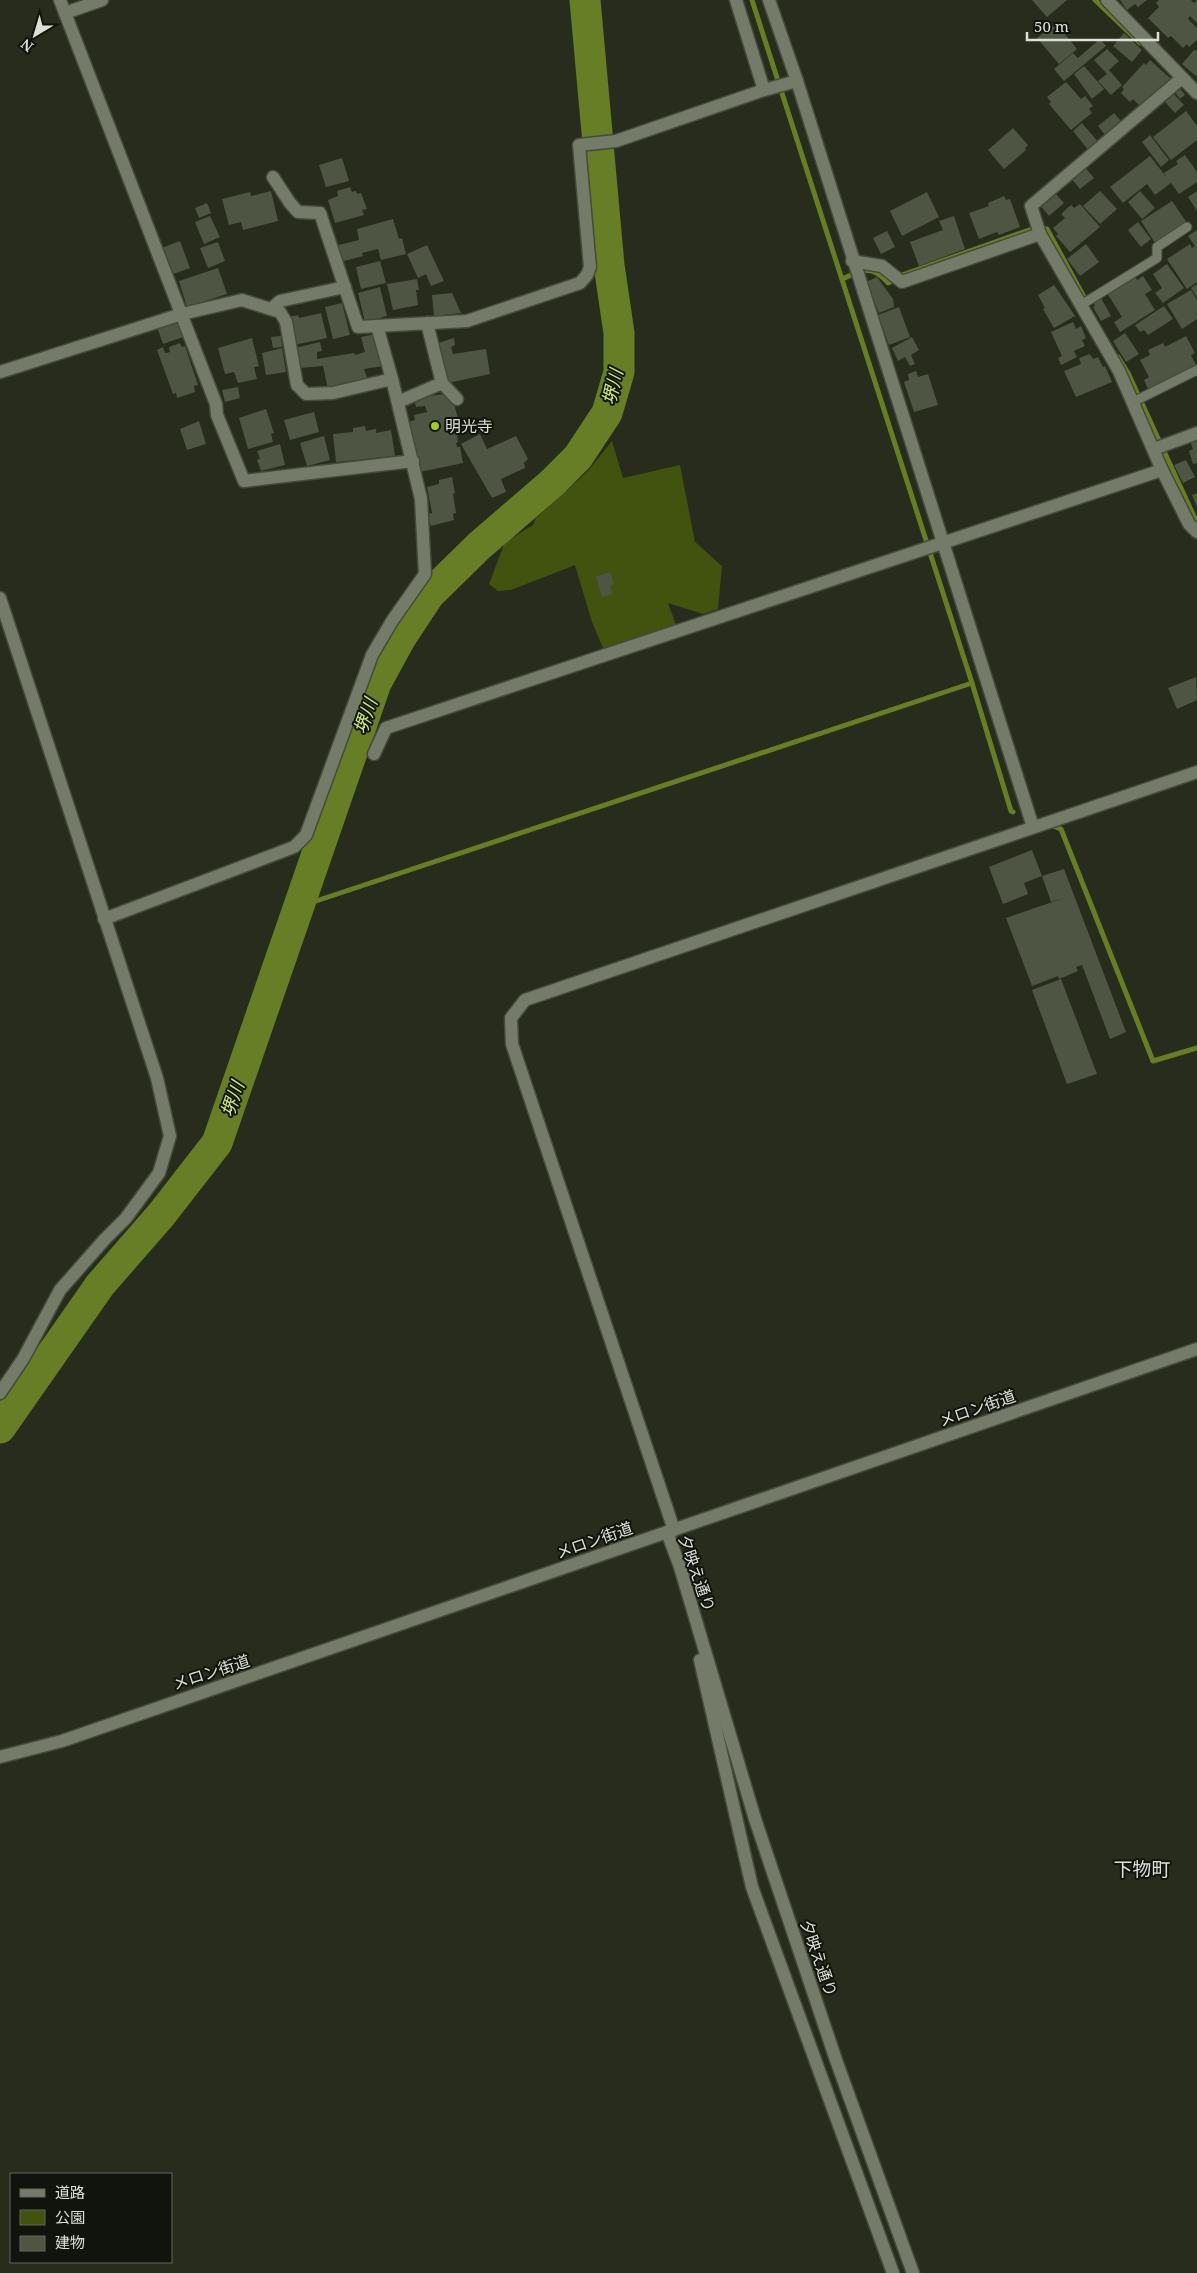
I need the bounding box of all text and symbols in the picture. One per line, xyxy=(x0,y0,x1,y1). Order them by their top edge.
north arrow xyxy=(10,10,60,60)
scale bar xyxy=(1027,10,1158,42)
text: 50 m xyxy=(1034,16,1069,36)
text: N xyxy=(16,35,37,57)
water label: 堺川 xyxy=(596,365,628,407)
place label: 明光寺 xyxy=(445,415,493,437)
marker: 明光寺 xyxy=(429,420,441,432)
water label: 堺川 xyxy=(348,693,383,737)
water label: 堺川 xyxy=(215,1076,250,1120)
street label: メロン街道 xyxy=(936,1385,1018,1431)
street label: メロン街道 xyxy=(553,1517,635,1563)
street label: 夕映え通り xyxy=(674,1532,720,1614)
street label: メロン街道 xyxy=(170,1649,252,1695)
district label: 下物町 xyxy=(1113,1856,1171,1882)
street label: 夕映え通り xyxy=(796,1917,842,1999)
legend xyxy=(10,2173,172,2263)
text: 道路 xyxy=(55,2182,85,2202)
text: 公園 xyxy=(55,2207,85,2227)
text: 建物 xyxy=(55,2232,85,2252)

